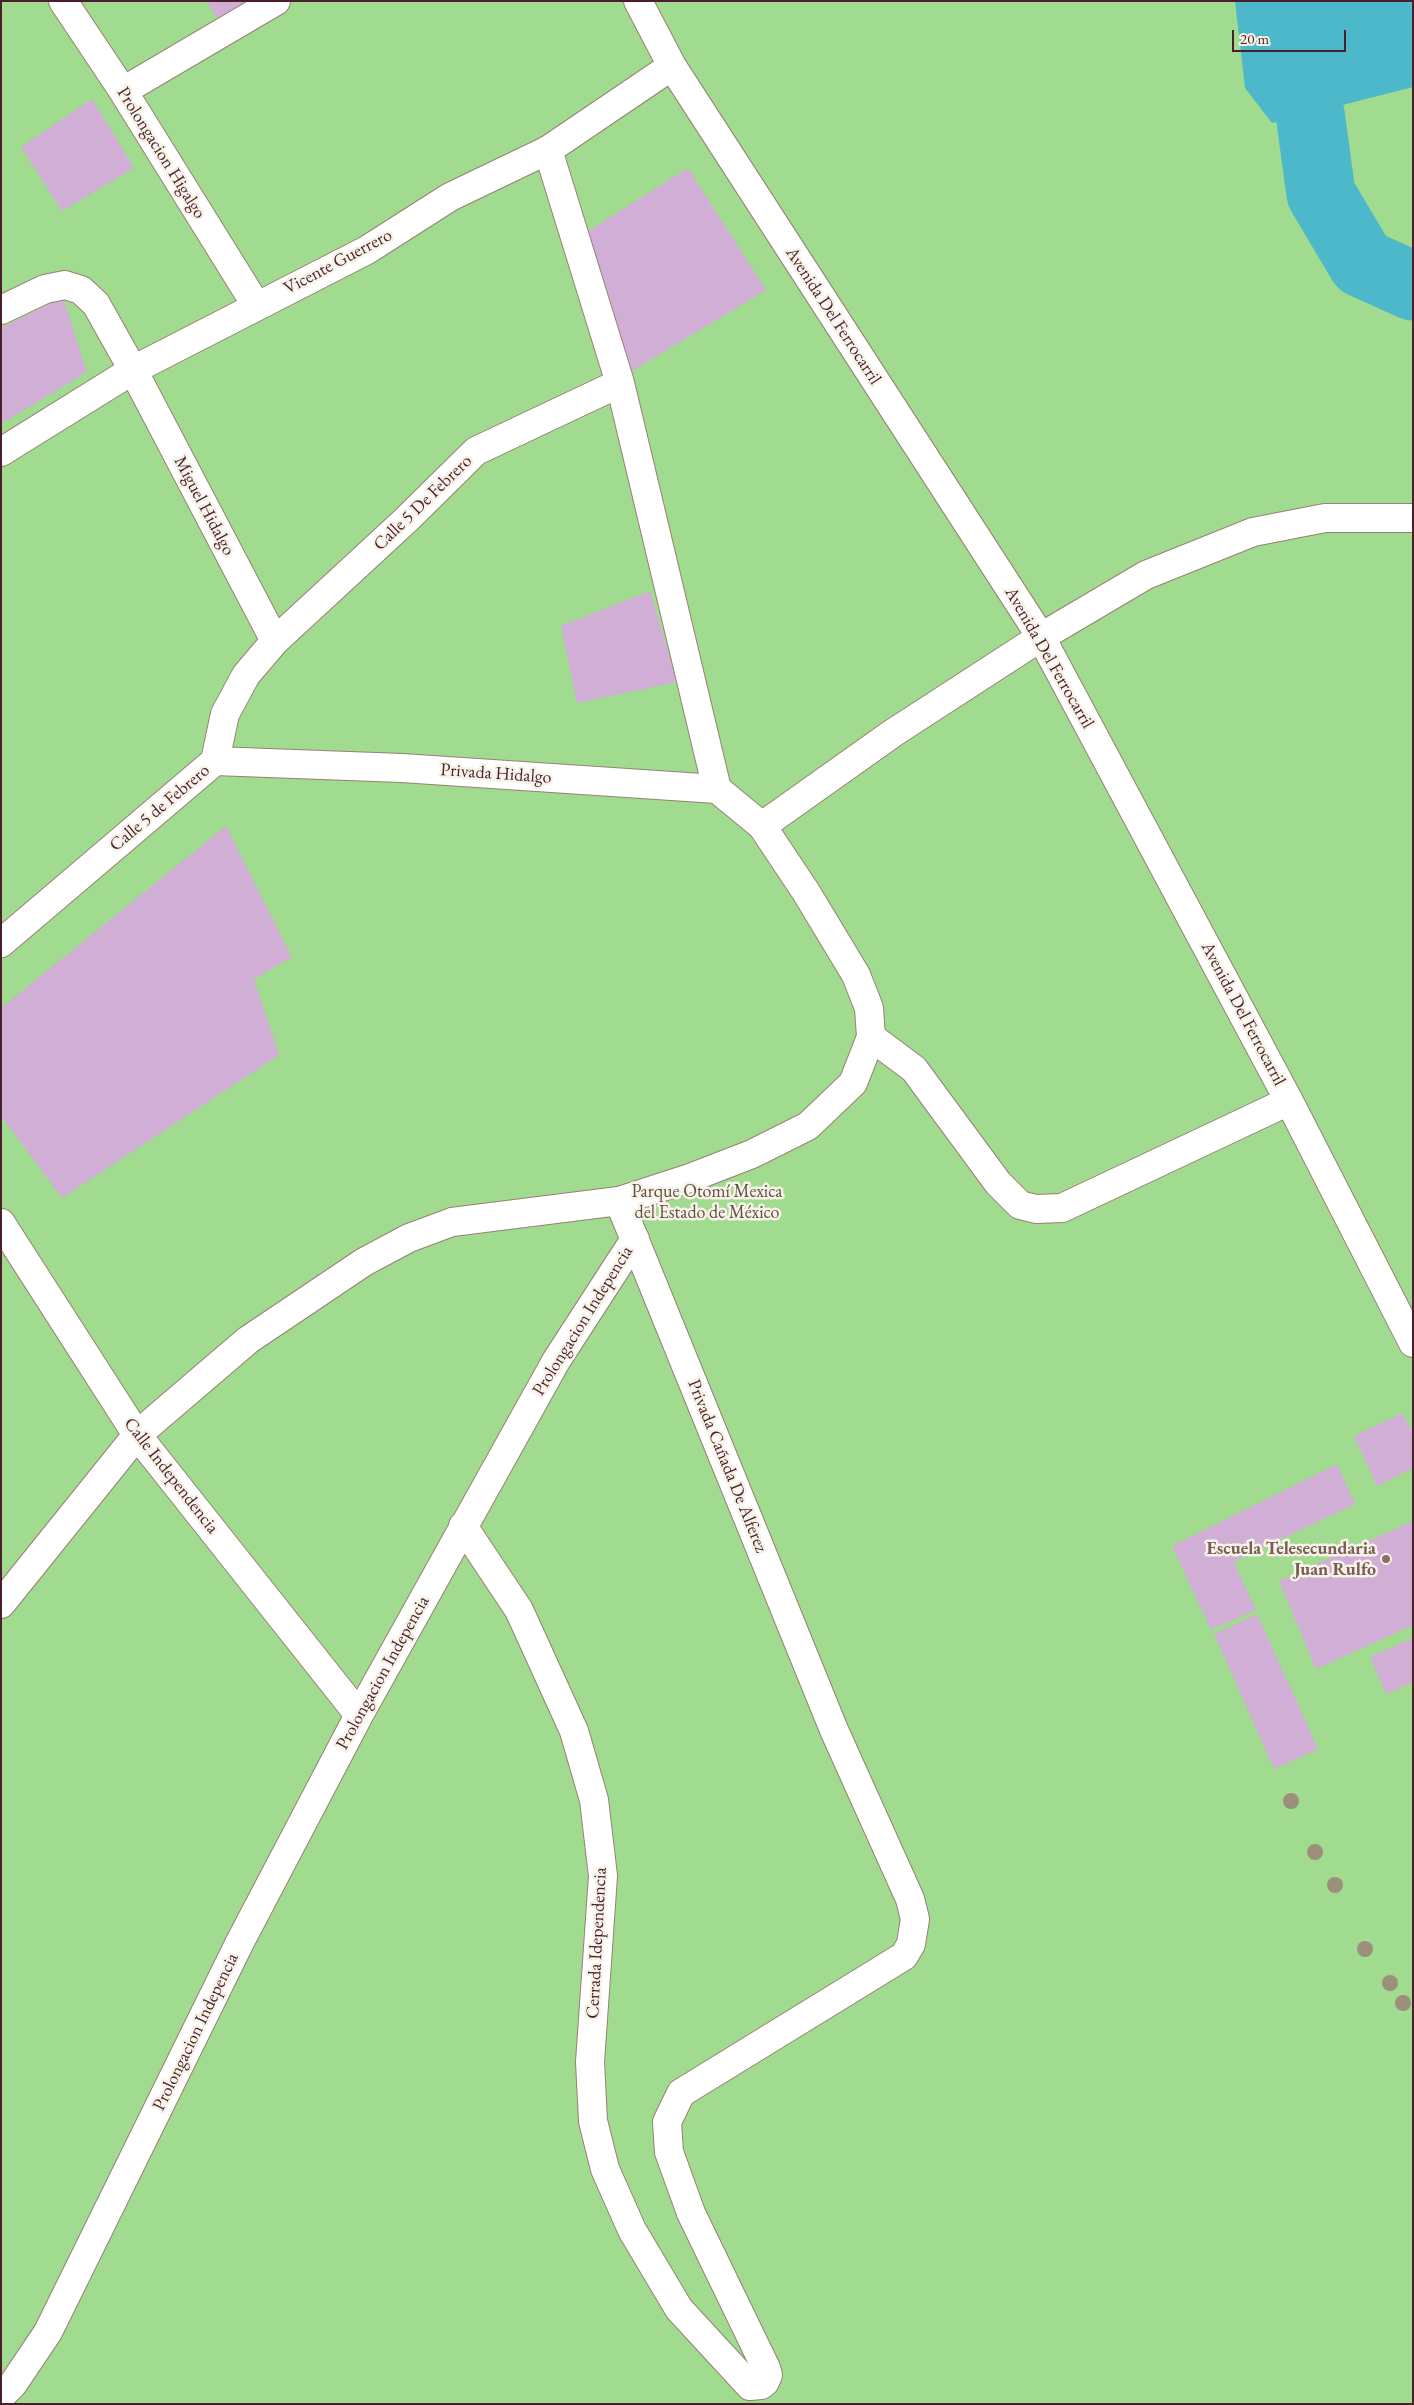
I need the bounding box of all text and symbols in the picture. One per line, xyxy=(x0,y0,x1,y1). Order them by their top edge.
scale bar xyxy=(1234,20,1348,52)
text: 20 m xyxy=(1240,29,1269,48)
street label: Prolongacion Higalgo xyxy=(112,83,210,223)
street label: Vicente Guerrero xyxy=(280,224,396,300)
street label: Avenida Del Ferrocarril xyxy=(780,243,886,389)
street label: Calle 5 De Febrero xyxy=(369,451,477,555)
street label: Miguel Hidalgo xyxy=(169,453,239,559)
street label: Avenida Del Ferrocarril xyxy=(1000,583,1098,733)
street label: Privada Hidalgo xyxy=(440,759,552,789)
street label: Calle 5 de Febrero xyxy=(106,760,214,856)
street label: Avenida Del Ferrocarril xyxy=(1196,938,1290,1090)
park label: Parque Otomí Mexica del Estado de México xyxy=(631,1181,783,1224)
street label: Prolongacion Indepencia xyxy=(528,1242,638,1400)
street label: Privada Cañada De Alferez xyxy=(682,1376,772,1556)
street label: Calle Independencia xyxy=(119,1414,223,1538)
place label: Escuela Telesecundaria Juan Rulfo xyxy=(1207,1538,1376,1580)
marker: Escuela Telesecundaria Juan Rulfo xyxy=(1380,1553,1392,1565)
street label: Prolongacion Indepencia xyxy=(332,1592,434,1754)
street label: Cerrada Idependencia xyxy=(582,1867,612,2019)
street label: Prolongacion Indepencia xyxy=(148,1950,244,2114)

